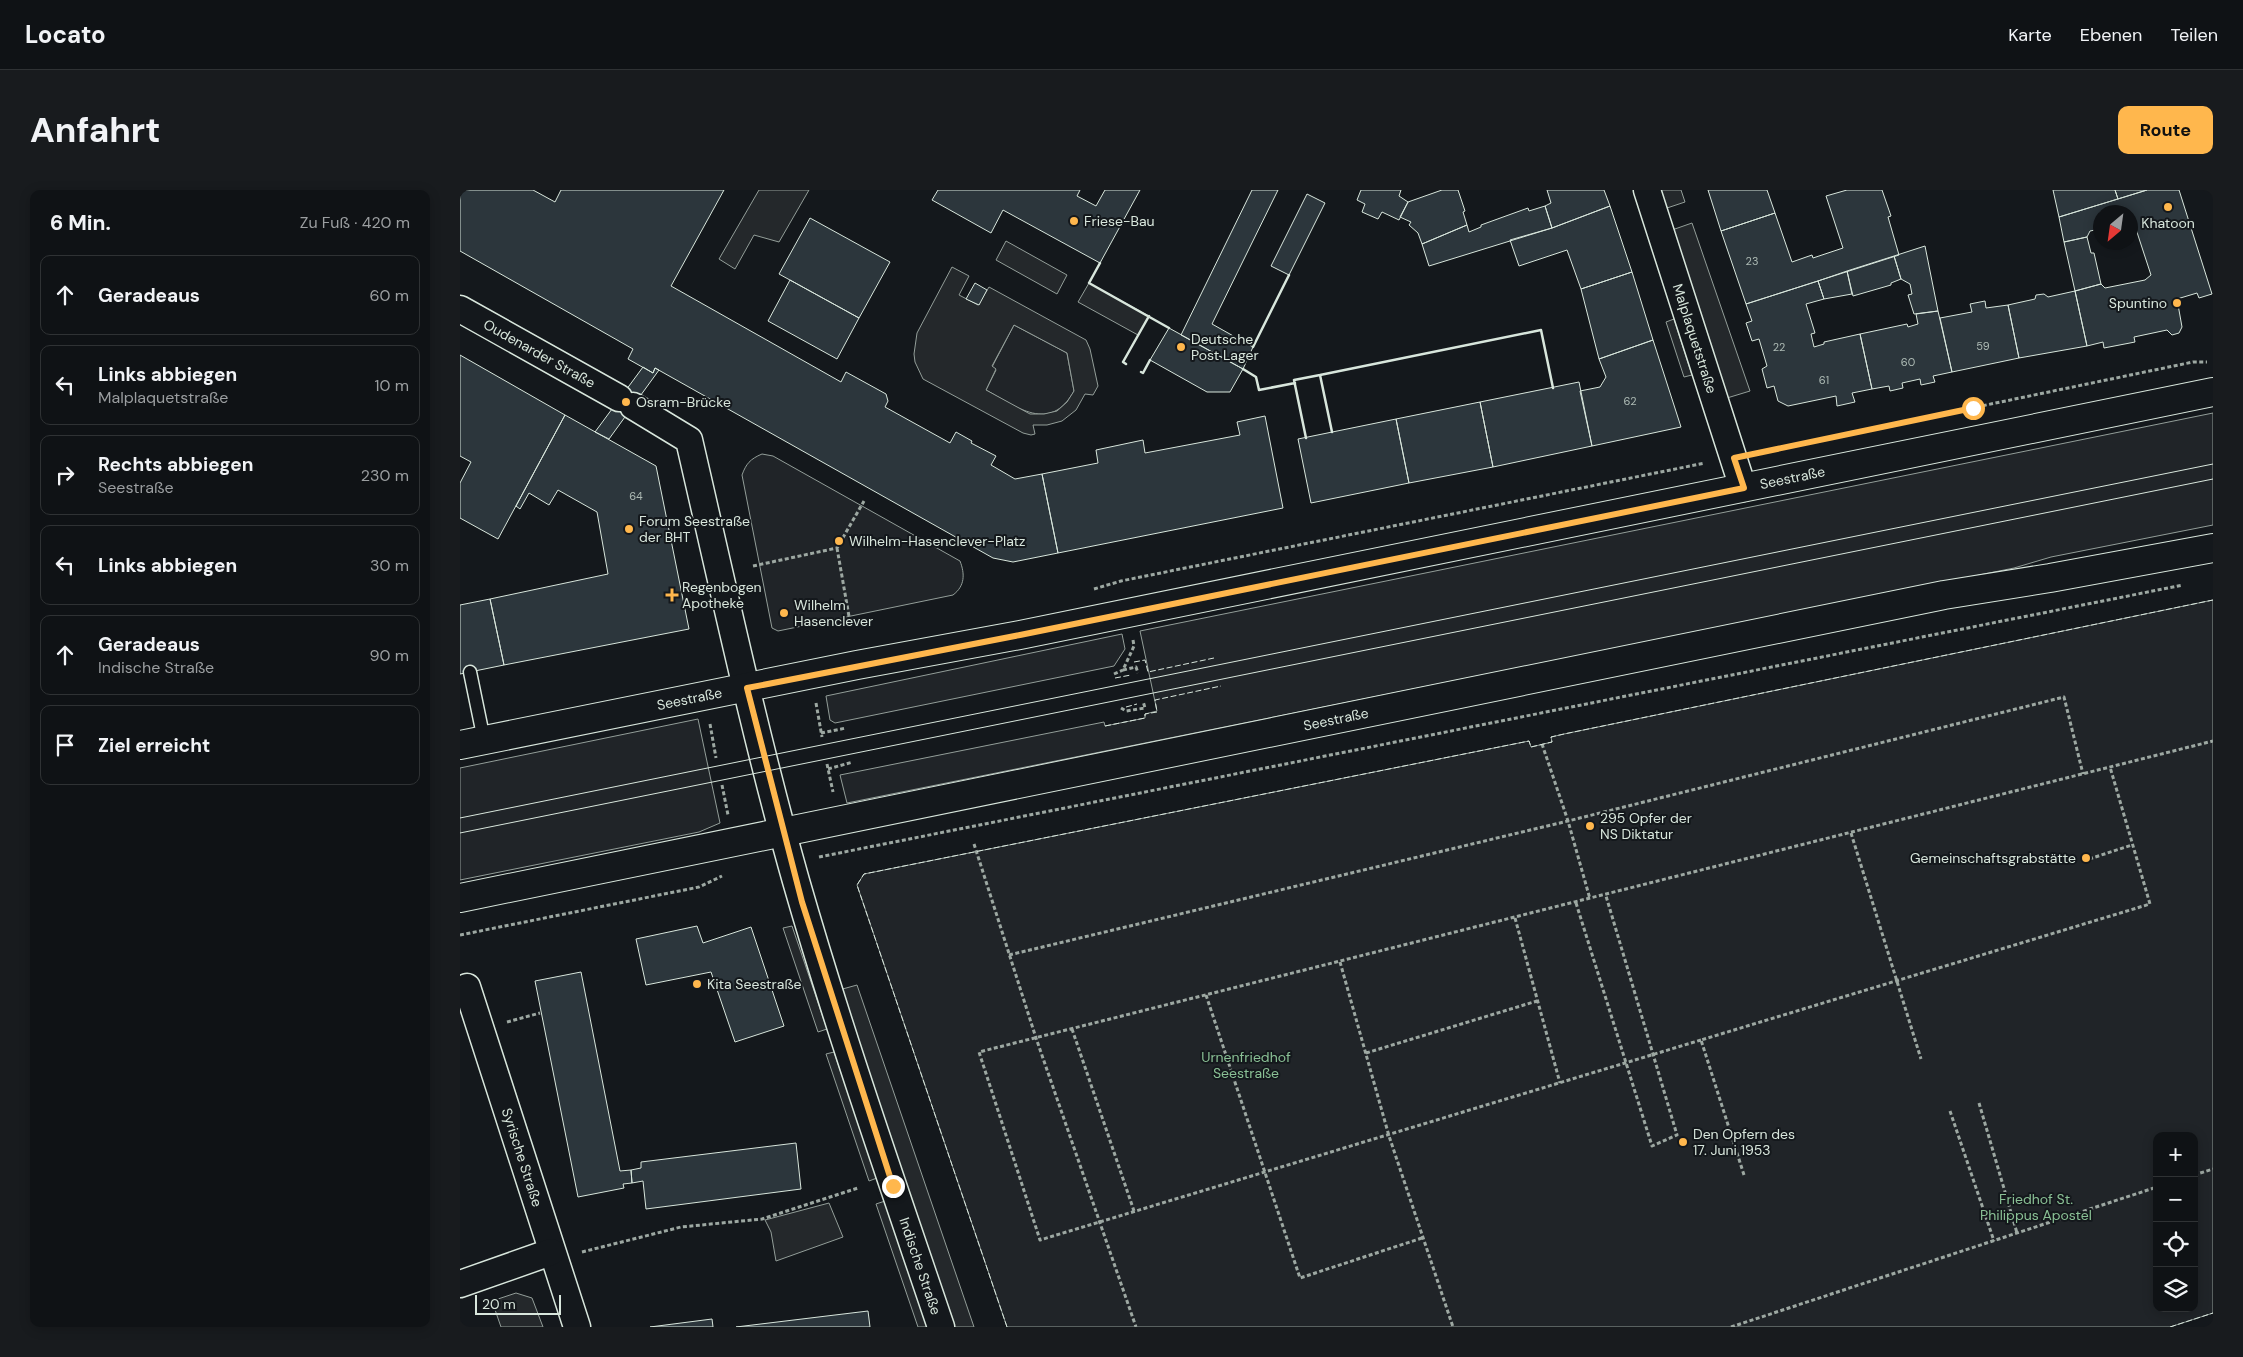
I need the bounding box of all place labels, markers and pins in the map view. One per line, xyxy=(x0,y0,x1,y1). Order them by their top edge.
marker: Khatoon xyxy=(2162,201,2174,213)
place label: Friese-Bau xyxy=(1084,212,1155,230)
place label: Khatoon xyxy=(2141,214,2195,232)
marker: Friese-Bau xyxy=(1068,215,1080,227)
place label: Spuntino xyxy=(2109,294,2167,312)
marker: Spuntino xyxy=(2171,297,2183,309)
place label: Deutsche Post Lager xyxy=(1191,330,1259,364)
marker: Deutsche Post Lager xyxy=(1175,341,1187,353)
place label: Osram-Brücke xyxy=(636,393,731,411)
marker: Osram-Brücke xyxy=(620,396,632,408)
place label: Forum Seestraße der BHT xyxy=(639,512,750,546)
marker: Forum Seestraße der BHT xyxy=(623,523,635,535)
place label: Wilhelm-Hasenclever-Platz xyxy=(849,532,1025,550)
marker: Wilhelm-Hasenclever-Platz xyxy=(833,535,845,547)
place label: Regenbogen Apotheke xyxy=(682,578,762,612)
marker: Regenbogen Apotheke xyxy=(666,589,678,601)
place label: Wilhelm Hasenclever xyxy=(794,596,873,630)
marker: Wilhelm Hasenclever xyxy=(778,607,790,619)
place label: 295 Opfer der NS Diktatur xyxy=(1600,809,1692,843)
marker: 295 Opfer der NS Diktatur xyxy=(1584,820,1596,832)
place label: Gemeinschaftsgrabstätte xyxy=(1910,849,2076,867)
marker: Gemeinschaftsgrabstätte xyxy=(2080,852,2092,864)
place label: Kita Seestraße xyxy=(707,975,801,993)
marker: Kita Seestraße xyxy=(691,978,703,990)
place label: Den Opfern des 17. Juni 1953 xyxy=(1693,1125,1795,1159)
marker: Den Opfern des 17. Juni 1953 xyxy=(1677,1136,1689,1148)

